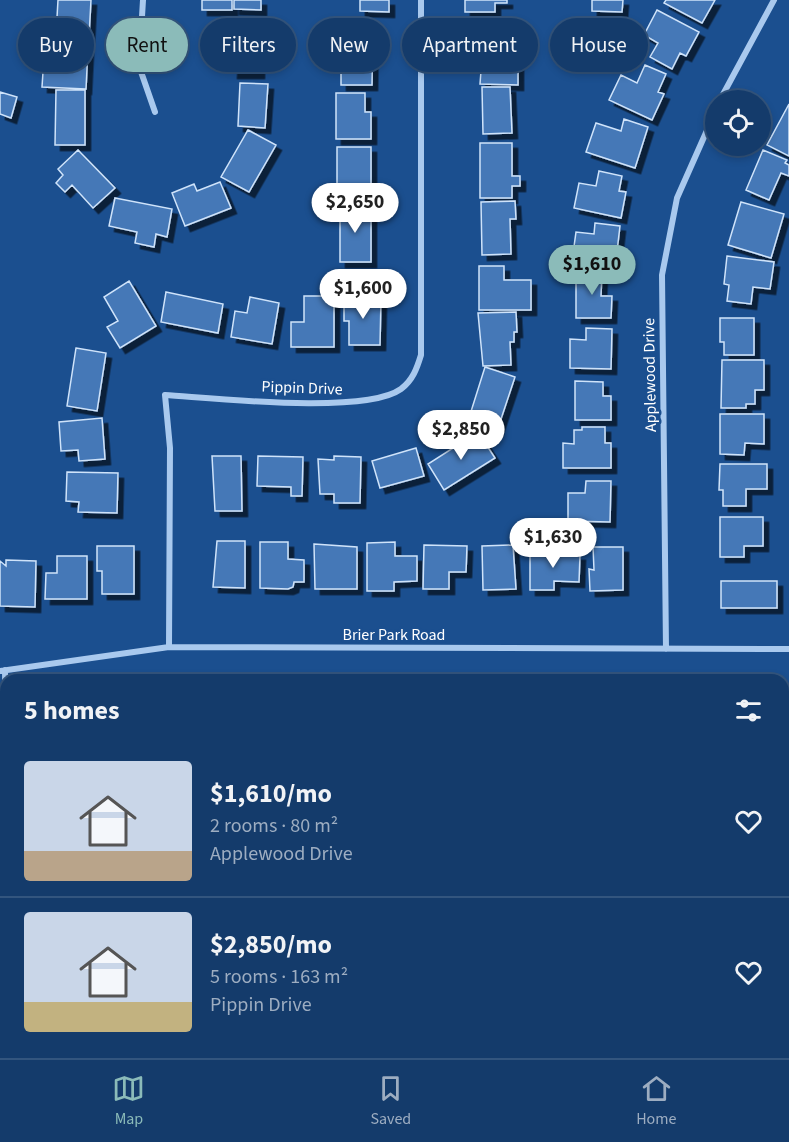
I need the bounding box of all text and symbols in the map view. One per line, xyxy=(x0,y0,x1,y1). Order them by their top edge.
chip: Buy xyxy=(18,18,94,72)
chip: Rent xyxy=(106,18,188,72)
chip: Filters xyxy=(200,18,296,72)
chip: New xyxy=(308,18,390,72)
chip: Apartment xyxy=(402,18,538,72)
chip: House xyxy=(550,18,648,72)
map controls xyxy=(705,90,771,156)
button: locate xyxy=(705,90,771,156)
pin: $2,650 xyxy=(306,183,404,234)
text: $2,650 xyxy=(326,188,384,216)
pin: $1,610 xyxy=(543,245,641,296)
text: $1,610 xyxy=(563,250,621,278)
pin: $1,600 xyxy=(314,269,412,320)
text: $1,600 xyxy=(334,274,392,302)
street label: Applewood Drive xyxy=(638,318,662,432)
street label: Pippin Drive xyxy=(261,376,343,400)
pin: $2,850 xyxy=(412,410,510,461)
text: $2,850 xyxy=(432,415,490,443)
pin: $1,630 xyxy=(504,518,602,569)
text: $1,630 xyxy=(524,523,582,551)
street label: Brier Park Road xyxy=(342,624,446,646)
text: 5 homes xyxy=(24,692,119,729)
icon: filters xyxy=(732,694,765,727)
text: $1,610/mo xyxy=(210,775,332,812)
icon: home xyxy=(72,785,144,857)
icon: heart xyxy=(732,805,765,838)
text: 2 rooms · 80 m² xyxy=(210,812,338,840)
text: Applewood Drive xyxy=(210,840,353,868)
text: $2,850/mo xyxy=(210,926,332,963)
icon: home xyxy=(72,936,144,1008)
icon: heart xyxy=(732,956,765,989)
text: 5 rooms · 163 m² xyxy=(210,963,348,991)
text: Pippin Drive xyxy=(210,991,312,1019)
tab: Map xyxy=(112,1072,145,1130)
tab: Saved xyxy=(370,1072,411,1130)
tab: Home xyxy=(636,1072,677,1130)

